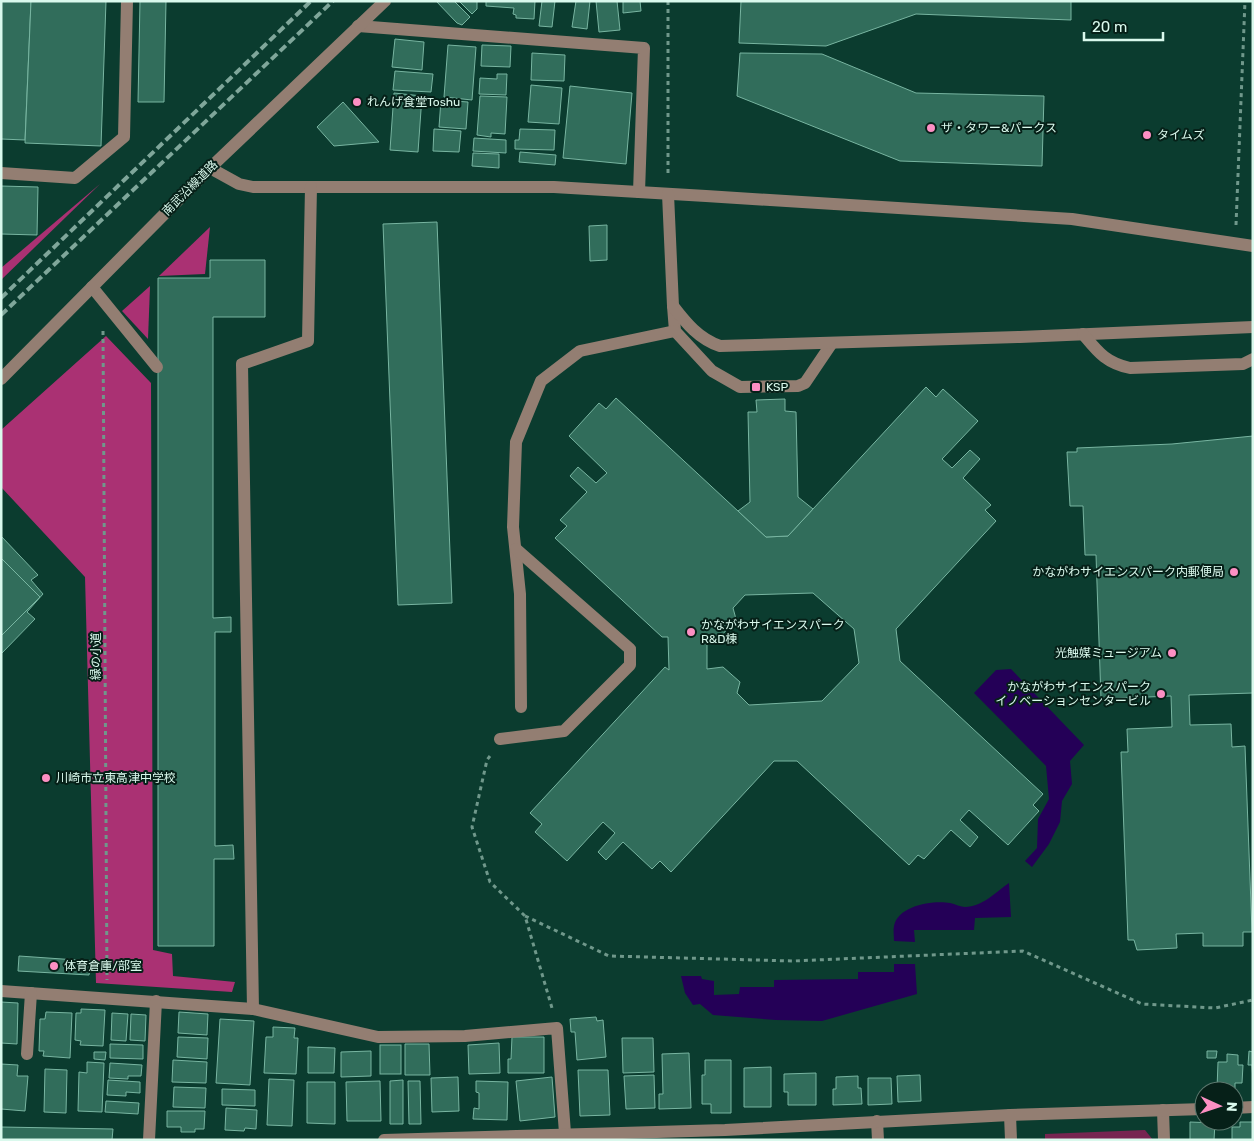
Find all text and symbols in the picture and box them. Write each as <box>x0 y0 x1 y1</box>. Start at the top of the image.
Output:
scale bar <box>1084 10 1163 42</box>
text: 20 m <box>1092 18 1127 36</box>
place label: れんげ食堂Toshu <box>367 95 460 109</box>
marker: れんげ食堂Toshu <box>351 96 363 108</box>
place label: ザ・タワー&パークス <box>941 121 1057 135</box>
marker: ザ・タワー&パークス <box>925 122 937 134</box>
place label: タイムズ <box>1157 128 1205 142</box>
marker: タイムズ <box>1141 129 1153 141</box>
street label: 南武沿線道路 <box>160 158 220 218</box>
place label: KSP <box>766 380 789 394</box>
marker: KSP <box>750 381 762 393</box>
place label: かながわサイエンスパーク内郵便局 <box>1032 565 1224 579</box>
marker: かながわサイエンスパーク内郵便局 <box>1228 566 1240 578</box>
place label: かながわサイエンスパーク R&D棟 <box>701 618 845 646</box>
marker: かながわサイエンスパーク R&D棟 <box>685 626 697 638</box>
street label: 緑の小道 <box>89 632 103 680</box>
place label: 光触媒ミュージアム <box>1055 646 1162 660</box>
marker: 光触媒ミュージアム <box>1166 647 1178 659</box>
place label: かながわサイエンスパーク イノベーションセンタービル <box>995 680 1151 708</box>
marker: かながわサイエンスパーク イノベーションセンタービル <box>1155 688 1167 700</box>
place label: 川崎市立東高津中学校 <box>56 771 176 785</box>
marker: 川崎市立東高津中学校 <box>40 772 52 784</box>
place label: 体育倉庫/部室 <box>64 959 142 973</box>
marker: 体育倉庫/部室 <box>48 960 60 972</box>
north arrow <box>1194 1081 1244 1131</box>
text: N <box>1223 1101 1240 1112</box>

